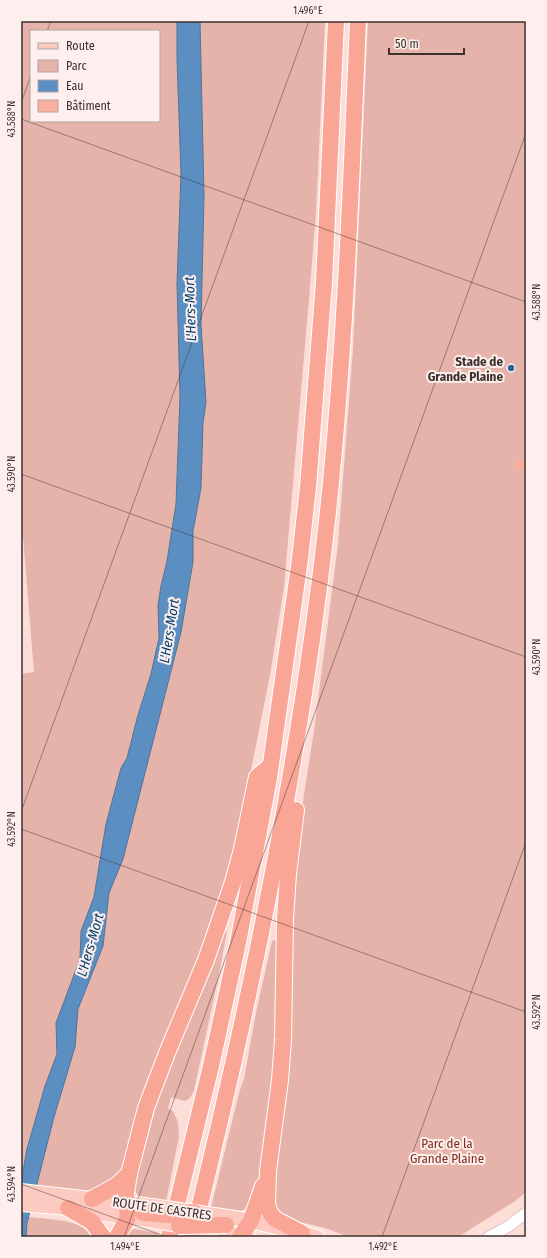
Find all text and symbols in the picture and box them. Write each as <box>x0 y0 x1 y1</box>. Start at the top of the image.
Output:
text: 1.496°E <box>293 5 323 17</box>
legend <box>30 30 160 122</box>
scale bar <box>389 30 464 56</box>
text: 50 m <box>395 37 419 51</box>
text: Route <box>66 39 95 53</box>
text: Parc <box>66 59 87 73</box>
text: Eau <box>66 79 84 93</box>
text: Bâtiment <box>66 99 111 113</box>
text: 43.588°N <box>6 101 18 137</box>
water label: L'Hers-Mort <box>181 276 200 342</box>
text: 43.588°N <box>531 284 543 320</box>
place label: Stade de Grande Plaine <box>428 354 503 384</box>
marker: Stade de Grande Plaine <box>506 363 516 373</box>
text: 43.590°N <box>6 456 18 492</box>
water label: L'Hers-Mort <box>156 597 183 664</box>
text: 43.590°N <box>531 639 543 675</box>
text: 43.592°N <box>6 811 18 847</box>
water label: L'Hers-Mort <box>73 911 108 979</box>
text: 43.592°N <box>531 994 543 1030</box>
park label: Parc de la Grande Plaine <box>410 1136 484 1166</box>
text: 43.594°N <box>6 1166 18 1202</box>
street label: ROUTE DE CASTRES <box>111 1194 212 1223</box>
text: 1.494°E <box>110 1241 140 1253</box>
text: 1.492°E <box>369 1241 398 1253</box>

